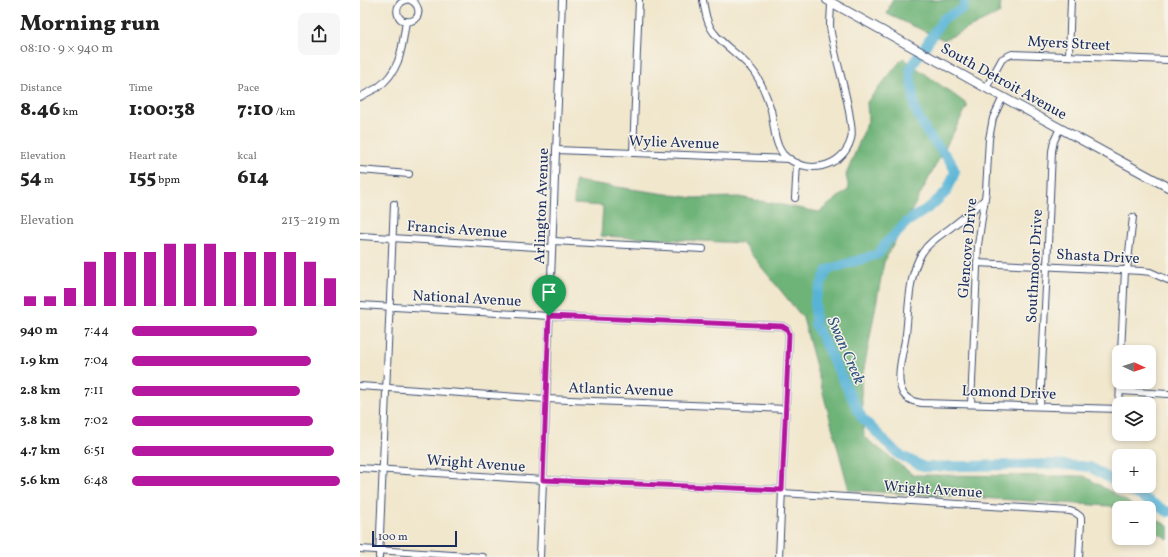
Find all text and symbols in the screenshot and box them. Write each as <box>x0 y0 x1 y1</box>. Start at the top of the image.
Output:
text: Morning run <box>20 9 160 40</box>
button: share <box>298 13 340 55</box>
street label: Myers Street <box>1027 32 1111 57</box>
street label: South Detroit Avenue <box>936 39 1070 126</box>
text: 08:10 · 9 × 940 m <box>20 40 113 58</box>
text: Distance <box>20 81 62 96</box>
text: Time <box>129 81 153 96</box>
text: Pace <box>237 81 259 96</box>
text: 8.46 <box>20 96 60 124</box>
text: 1:00:38 <box>129 96 195 124</box>
text: 7:10 <box>237 96 274 124</box>
text: km <box>60 105 78 120</box>
text: /km <box>274 105 295 120</box>
street label: Wylie Avenue <box>628 131 720 156</box>
street label: Arlington Avenue <box>530 147 555 265</box>
text: Elevation <box>20 149 66 164</box>
text: Heart rate <box>129 149 177 164</box>
text: kcal <box>237 149 257 164</box>
text: 54 <box>20 164 42 192</box>
text: 155 <box>129 164 156 192</box>
text: 614 <box>237 164 269 192</box>
text: m <box>42 173 54 188</box>
text: bpm <box>156 173 180 188</box>
street label: Glencove Drive <box>954 197 983 299</box>
street label: Southmoor Drive <box>1022 209 1049 324</box>
text: Elevation <box>20 212 74 230</box>
text: 213–219 m <box>281 212 340 230</box>
street label: Francis Avenue <box>406 217 508 244</box>
street label: Shasta Drive <box>1056 245 1140 270</box>
pin <box>532 275 566 316</box>
icon: arrive <box>538 281 560 303</box>
street label: National Avenue <box>412 286 522 313</box>
water label: Swan Creek <box>821 314 870 389</box>
text: 940 m <box>20 322 58 340</box>
text: 7:44 <box>84 322 109 340</box>
north arrow <box>1112 345 1156 389</box>
map controls <box>1112 345 1156 545</box>
text: 1.9 km <box>20 352 59 370</box>
text: 7:04 <box>84 352 109 370</box>
street label: Atlantic Avenue <box>568 378 674 403</box>
street label: Lomond Drive <box>961 381 1057 406</box>
text: 2.8 km <box>20 382 61 400</box>
text: 7:11 <box>84 382 103 400</box>
button: layers <box>1112 397 1156 441</box>
text: 3.8 km <box>20 412 60 430</box>
text: 7:02 <box>84 412 108 430</box>
text: 4.7 km <box>20 442 60 460</box>
text: 6:51 <box>84 442 105 460</box>
button: + <box>1112 449 1156 493</box>
street label: Wright Avenue <box>426 451 526 478</box>
text: 5.6 km <box>20 472 60 490</box>
text: 6:48 <box>84 472 108 490</box>
street label: Wright Avenue <box>883 477 983 504</box>
button: − <box>1112 501 1156 545</box>
scale bar <box>372 529 457 548</box>
text: 100 m <box>378 530 408 545</box>

